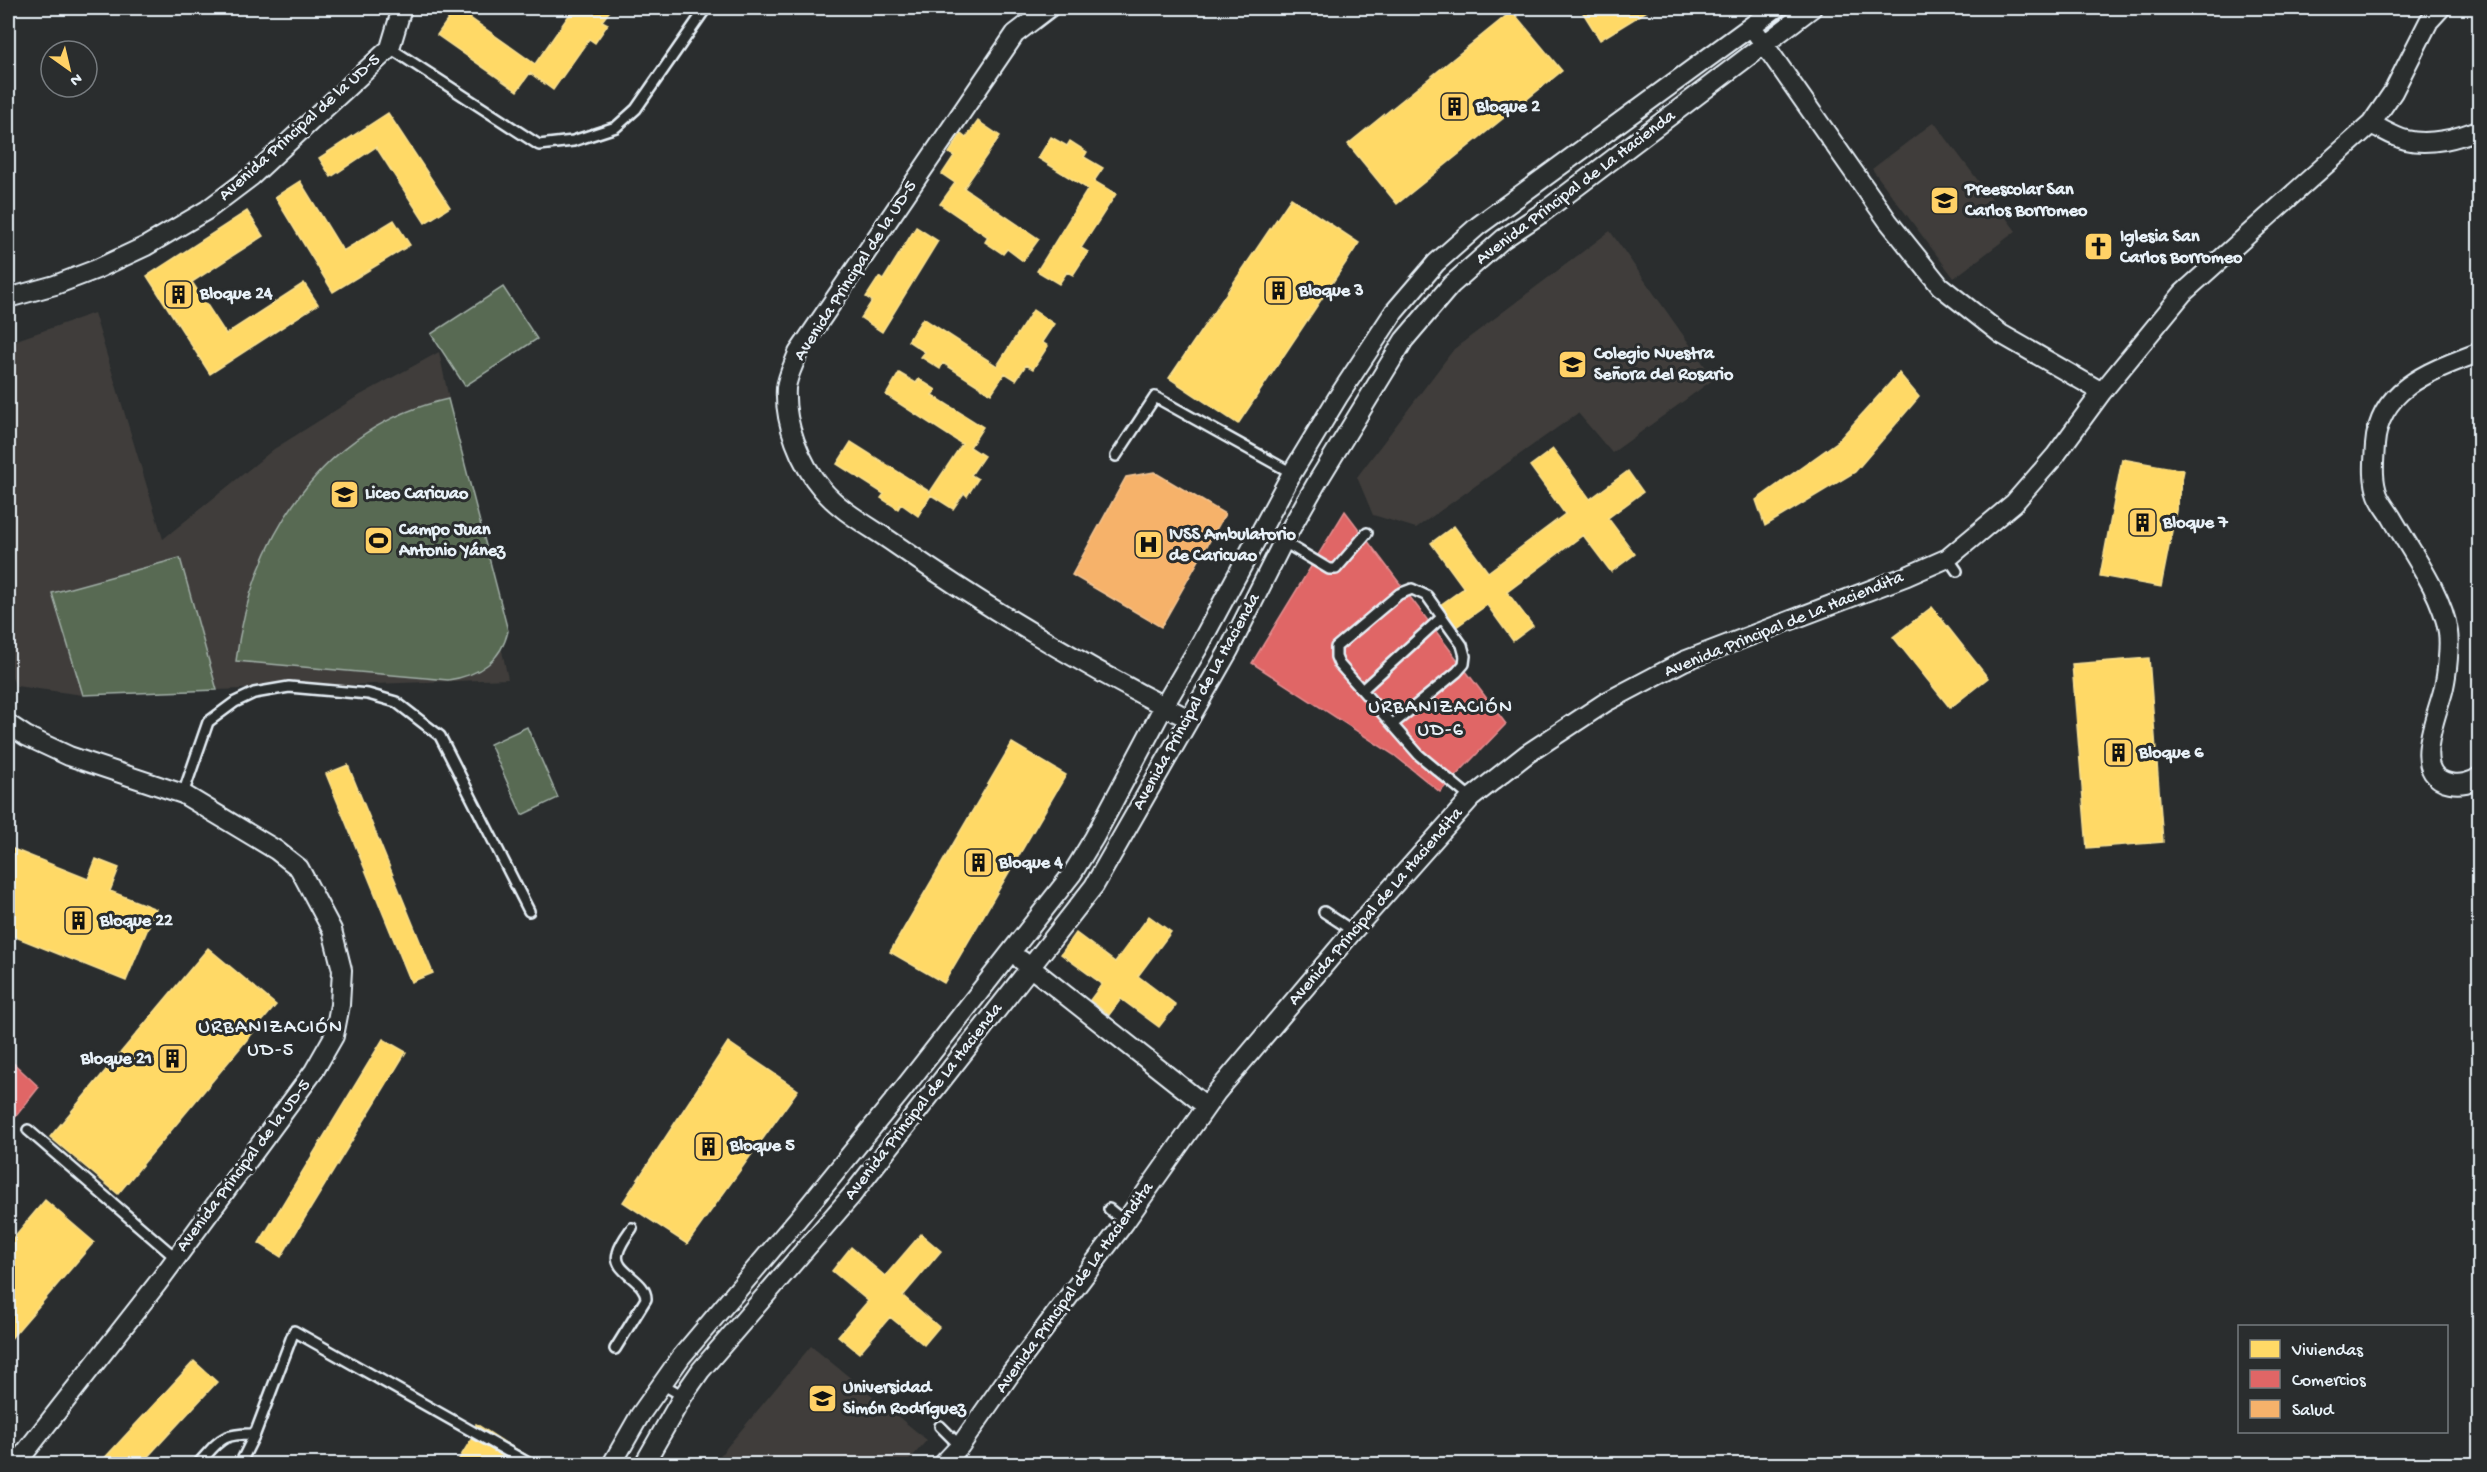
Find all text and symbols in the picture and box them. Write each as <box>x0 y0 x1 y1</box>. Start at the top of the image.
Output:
north arrow <box>39 39 99 99</box>
street label: Avenida Principal de la UD-5 <box>215 50 385 206</box>
text: N <box>65 68 85 90</box>
building icon: Bloque 2 <box>1439 91 1471 123</box>
place label: Bloque 2 <box>1475 97 1540 118</box>
street label: Avenida Principal de La Hacienda <box>1472 105 1681 270</box>
street label: Avenida Principal de la UD-5 <box>790 177 922 365</box>
place label: Preescolar San Carlos Borromeo <box>1964 180 2088 222</box>
school or university icon: Preescolar San Carlos Borromeo <box>1928 184 1960 216</box>
place label: Iglesia San Carlos Borromeo <box>2119 227 2243 269</box>
church icon: Iglesia San Carlos Borromeo <box>2083 231 2115 263</box>
building icon: Bloque 3 <box>1262 275 1294 307</box>
building icon: Bloque 24 <box>163 278 195 310</box>
place label: Bloque 3 <box>1298 281 1364 302</box>
place label: Bloque 24 <box>199 284 273 305</box>
place label: Colegio Nuestra Señora del Rosario <box>1593 344 1734 386</box>
school or university icon: Colegio Nuestra Señora del Rosario <box>1557 348 1589 380</box>
school or university icon: Liceo Caricuao <box>328 478 360 510</box>
place label: Liceo Caricuao <box>365 484 469 505</box>
building icon: Bloque 7 <box>2126 507 2158 539</box>
place label: Bloque 7 <box>2162 513 2229 534</box>
place label: Campo Juan Antonio Yánez <box>398 520 506 562</box>
sports icon: Campo Juan Antonio Yánez <box>362 524 394 556</box>
place label: IVSS Ambulatorio de Caricuao <box>1169 525 1297 567</box>
hospital icon: IVSS Ambulatorio de Caricuao <box>1132 529 1164 561</box>
street label: Avenida Principal de La Haciendita <box>1661 567 1907 683</box>
street label: Avenida Principal de La Hacienda <box>1129 589 1266 814</box>
district label: URBANIZACIÓN UD-6 <box>1368 697 1514 743</box>
building icon: Bloque 6 <box>2102 737 2134 769</box>
place label: Bloque 6 <box>2138 743 2204 764</box>
street label: Avenida Principal de La Haciendita <box>1284 803 1469 1010</box>
building icon: Bloque 4 <box>962 847 994 879</box>
place label: Bloque 4 <box>998 853 1063 874</box>
building icon: Bloque 22 <box>63 905 95 937</box>
place label: Bloque 22 <box>99 911 173 932</box>
street label: Avenida Principal de La Hacienda <box>840 998 1008 1205</box>
district label: URBANIZACIÓN UD-5 <box>198 1017 344 1063</box>
building icon: Bloque 21 <box>157 1043 189 1075</box>
place label: Bloque 21 <box>80 1049 152 1070</box>
street label: Avenida Principal de la UD-5 <box>172 1076 316 1256</box>
building icon: Bloque 5 <box>693 1130 725 1162</box>
place label: Bloque 5 <box>729 1136 795 1157</box>
street label: Avenida Principal de La Haciendita <box>991 1178 1159 1398</box>
legend <box>2238 1325 2448 1433</box>
text: Viviendas <box>2291 1341 2364 1362</box>
text: Comercios <box>2292 1371 2367 1392</box>
place label: Universidad Simón Rodríguez <box>843 1378 967 1420</box>
school or university icon: Universidad Simón Rodríguez <box>806 1382 838 1414</box>
text: Salud <box>2292 1401 2335 1422</box>

